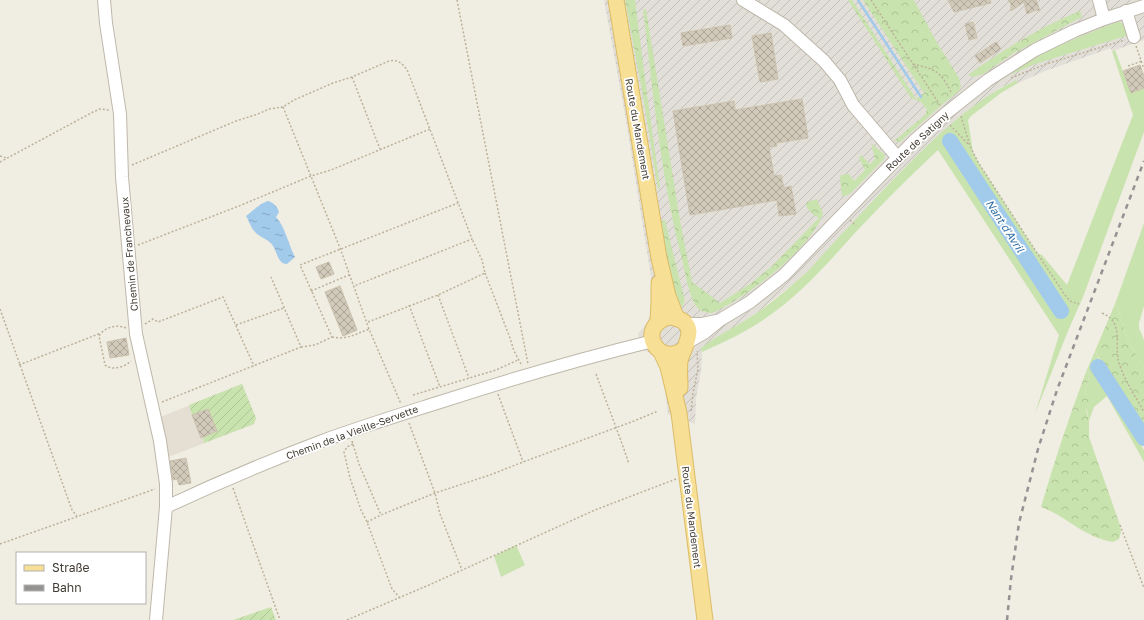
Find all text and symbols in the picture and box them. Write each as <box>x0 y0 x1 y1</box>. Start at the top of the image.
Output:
street label: Route du Mandement <box>623 77 653 181</box>
street label: Route de Satigny <box>883 108 951 173</box>
street label: Chemin de Franchevaux <box>118 196 140 312</box>
water label: Nant d'Avril <box>984 197 1028 255</box>
street label: Chemin de la Vieille-Servette <box>284 402 420 462</box>
street label: Route du Mandement <box>680 465 704 569</box>
legend <box>16 552 146 604</box>
text: Straße <box>52 560 90 575</box>
text: Bahn <box>52 580 82 595</box>

